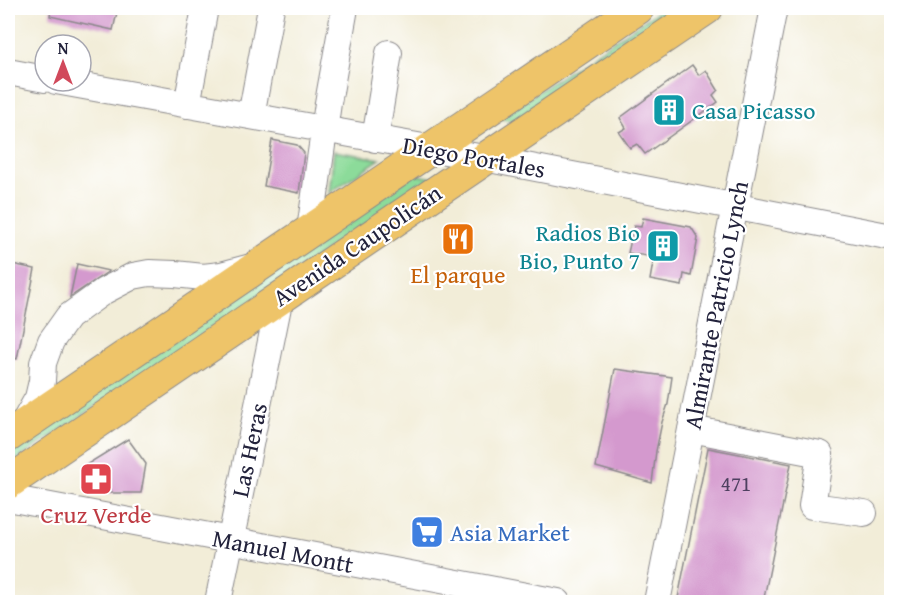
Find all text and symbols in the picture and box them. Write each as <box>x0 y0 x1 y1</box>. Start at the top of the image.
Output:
north arrow <box>33 33 93 93</box>
text: N <box>58 36 69 60</box>
building icon: Casa Picasso <box>651 92 687 128</box>
place label: Casa Picasso <box>692 93 815 128</box>
street label: Diego Portales <box>400 127 548 187</box>
street label: Avenida Caupolicán <box>265 175 449 315</box>
street label: Almirante Patricio Lynch <box>675 177 757 432</box>
place label: Radios Bio Bio, Punto 7 <box>519 215 640 278</box>
restaurant icon: El parque <box>440 221 476 257</box>
building icon: Radios Bio Bio, Punto 7 <box>645 228 681 264</box>
place label: El parque <box>411 257 505 292</box>
street label: Las Heras <box>222 400 276 500</box>
pharmacy icon: Cruz Verde <box>78 461 114 497</box>
house number: 471 <box>721 468 751 499</box>
place label: Cruz Verde <box>41 497 152 532</box>
supermarket icon: Asia Market <box>409 514 445 550</box>
place label: Asia Market <box>450 515 570 550</box>
street label: Manuel Montt <box>209 520 357 582</box>

